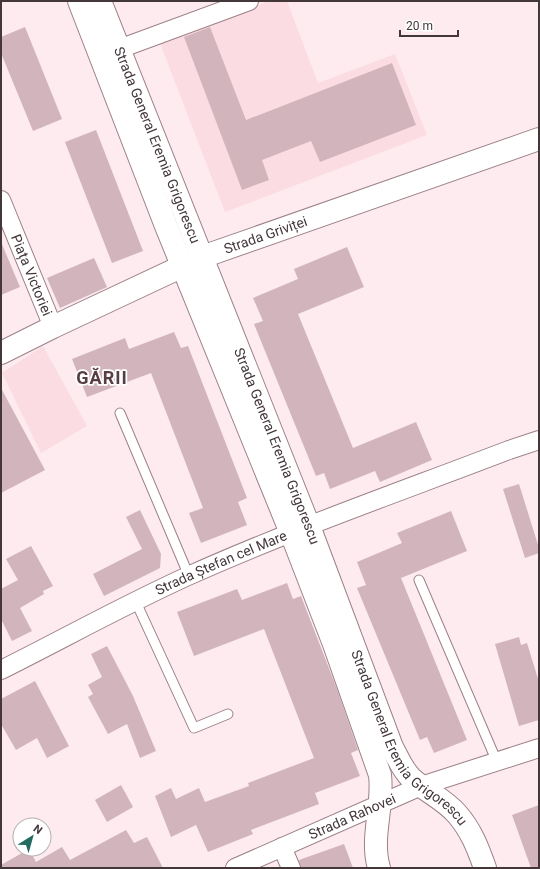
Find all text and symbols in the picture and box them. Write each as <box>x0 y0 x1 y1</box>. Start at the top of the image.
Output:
scale bar <box>400 12 458 38</box>
text: 20 m <box>406 19 433 33</box>
street label: Strada General Eremia Grigorescu <box>111 45 204 245</box>
street label: Strada Griviței <box>222 213 309 257</box>
street label: Piața Victoriei <box>8 232 56 318</box>
street label: Strada General Eremia Grigorescu <box>231 346 323 546</box>
district label: GĂRII <box>76 367 128 388</box>
street label: Strada Ștefan cel Mare <box>153 527 289 598</box>
street label: Strada General Eremia Grigorescu <box>348 648 471 828</box>
street label: Strada Rahovei <box>306 790 398 843</box>
north arrow <box>12 817 52 857</box>
text: N <box>31 822 45 837</box>

